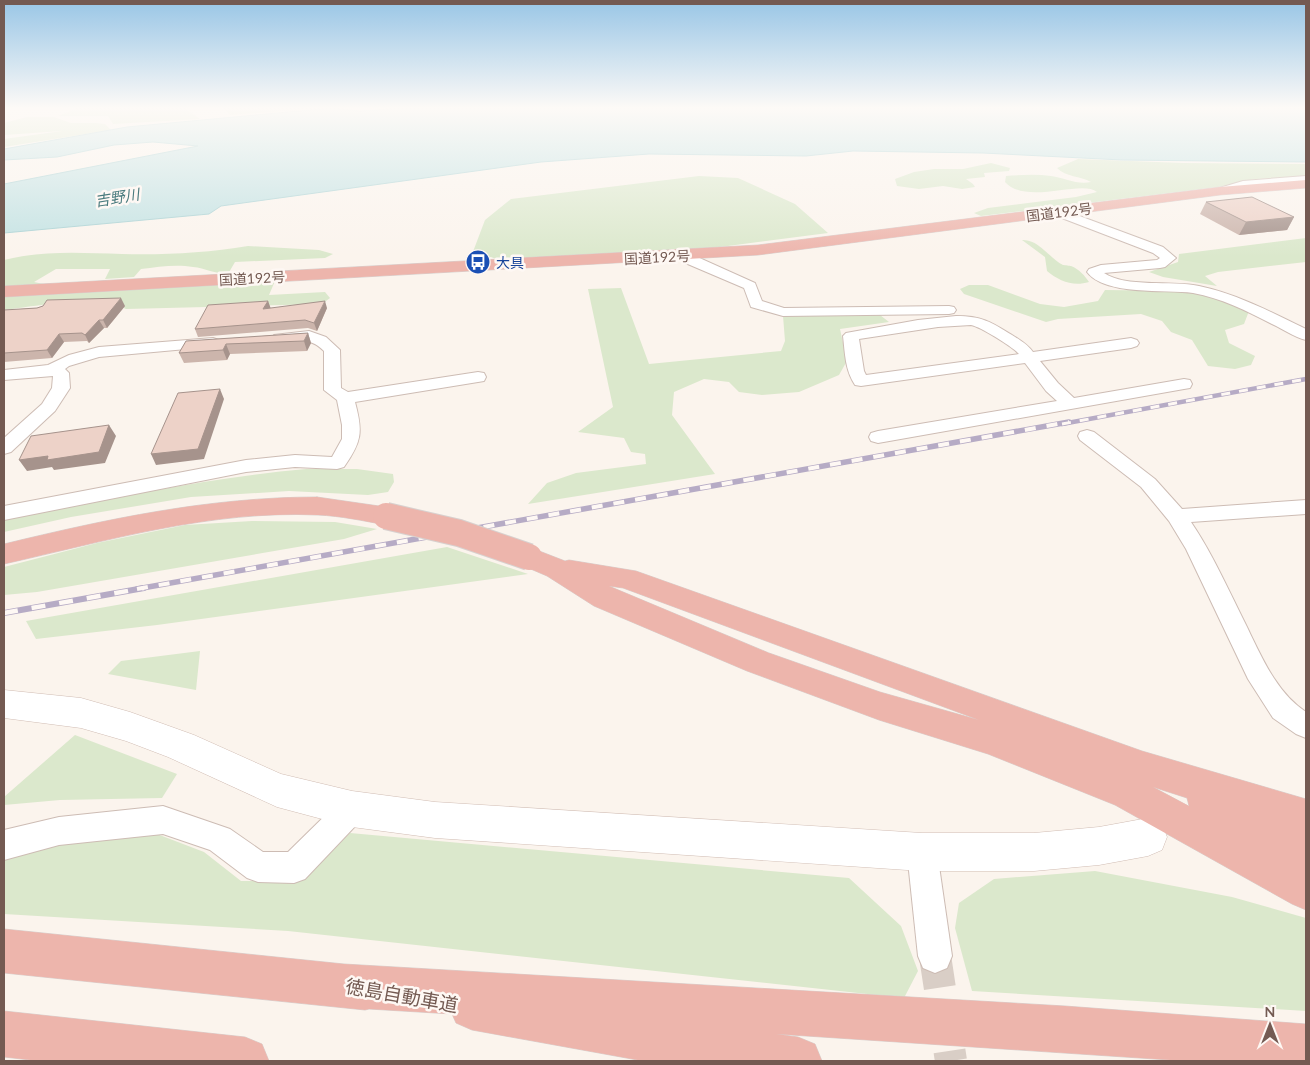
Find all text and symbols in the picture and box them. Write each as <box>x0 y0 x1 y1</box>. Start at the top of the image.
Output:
water label: 吉野川 <box>93 184 143 209</box>
street label: 国道192号 <box>1025 200 1093 224</box>
street label: 国道192号 <box>623 247 691 267</box>
bus stop icon: 大具 <box>465 249 491 275</box>
place label: 大具 <box>496 254 524 271</box>
street label: 国道192号 <box>218 268 286 288</box>
street label: 徳島自動車道 <box>344 974 460 1016</box>
north arrow <box>1245 1000 1295 1050</box>
text: N <box>1265 1003 1275 1020</box>

